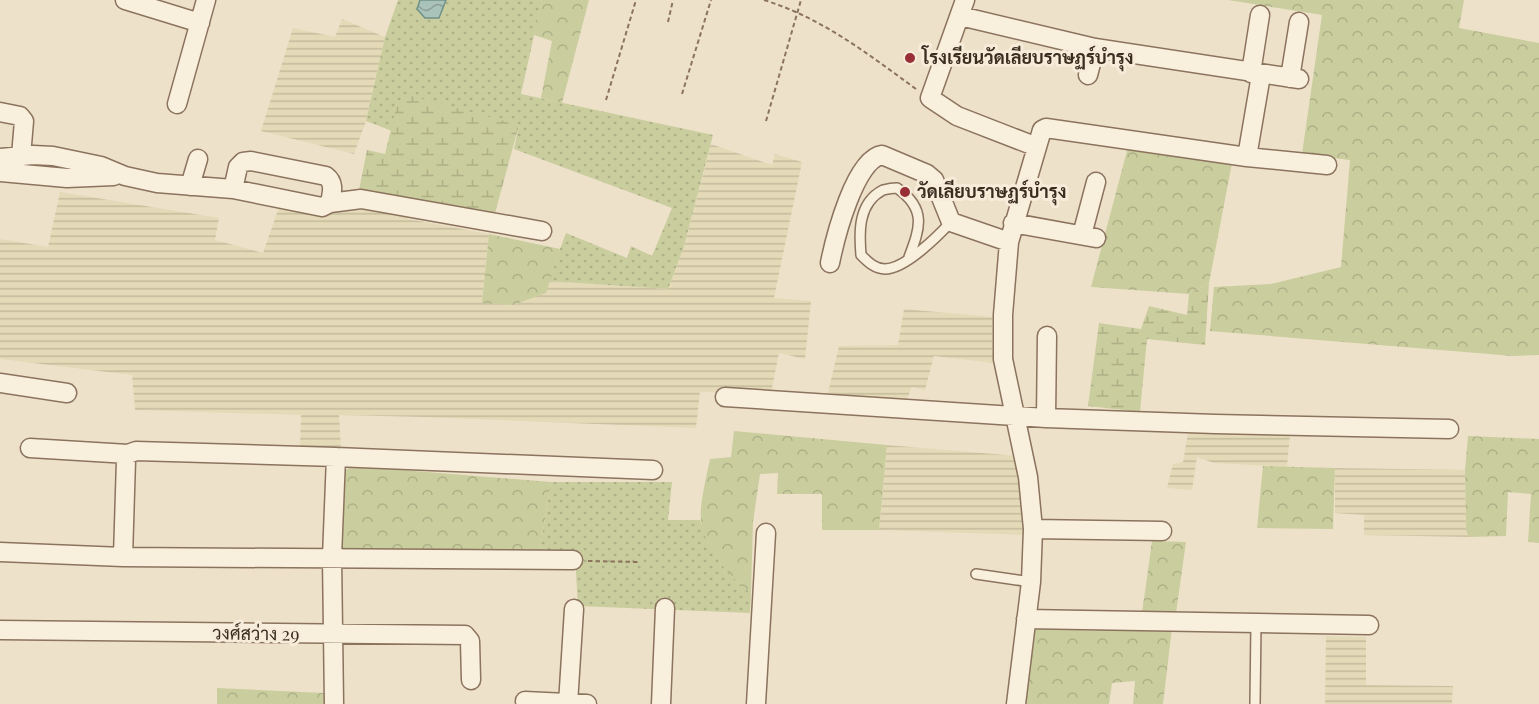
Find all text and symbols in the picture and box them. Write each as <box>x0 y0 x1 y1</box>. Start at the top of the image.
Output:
place label: โรงเรียนวัดเลียบราษฏร์บำรุง <box>921 45 1134 72</box>
marker: โรงเรียนวัดเลียบราษฏร์บำรุง <box>903 51 917 65</box>
place label: วัดเลียบราษฏร์บำรุง <box>917 179 1066 206</box>
marker: วัดเลียบราษฏร์บำรุง <box>898 185 912 199</box>
street label: วงศ์สว่าง 29 <box>212 620 300 646</box>

